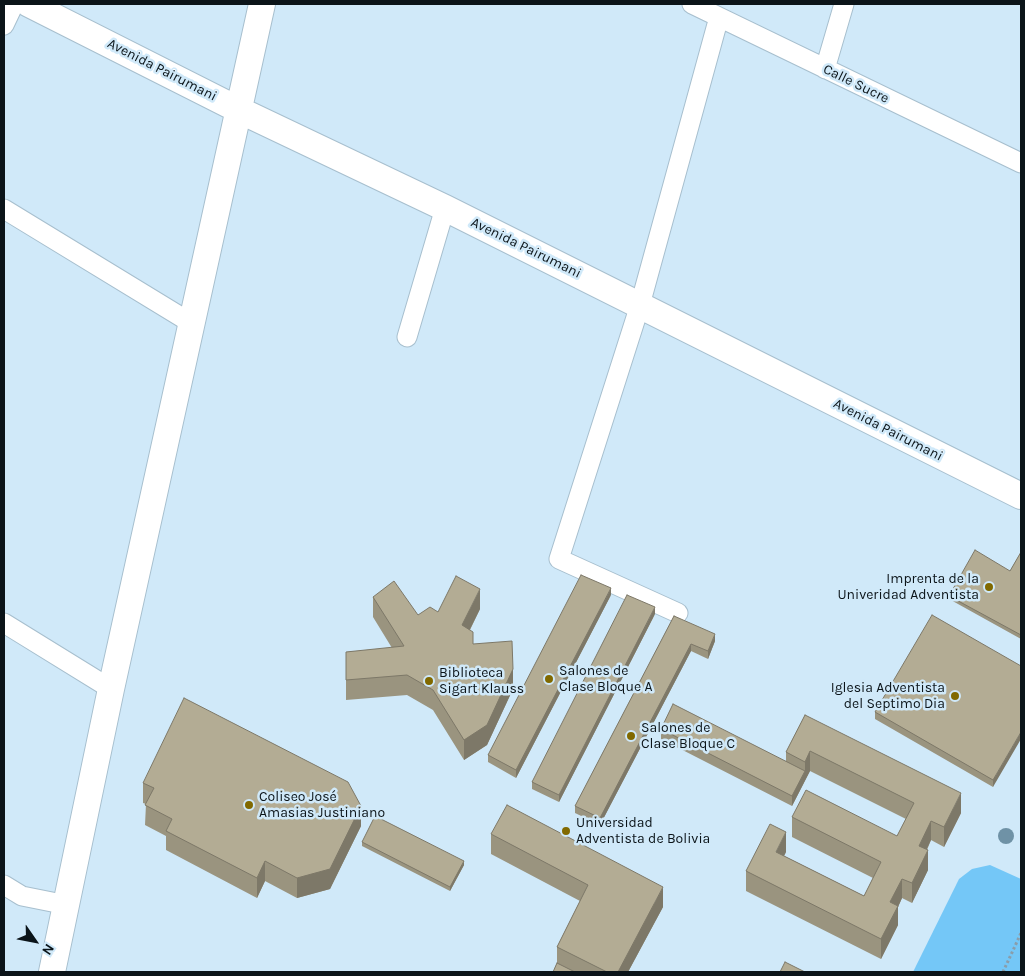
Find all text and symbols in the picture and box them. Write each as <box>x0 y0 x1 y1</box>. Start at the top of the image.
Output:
street label: Avenida Pairumani <box>105 35 219 105</box>
street label: Calle Sucre <box>820 61 892 107</box>
street label: Avenida Pairumani <box>468 214 584 282</box>
street label: Avenida Pairumani <box>831 395 945 465</box>
place label: Imprenta de la Univeridad Adventista <box>837 571 979 604</box>
marker: Imprenta de la Univeridad Adventista <box>983 581 995 593</box>
place label: Salones de Clase Bloque A <box>559 663 653 696</box>
place label: Biblioteca Sigart Klauss <box>439 665 524 698</box>
marker: Salones de Clase Bloque A <box>543 673 555 685</box>
marker: Biblioteca Sigart Klauss <box>423 675 435 687</box>
place label: Iglesia Adventista del Septimo Dia <box>831 680 945 712</box>
marker: Iglesia Adventista del Septimo Dia <box>949 690 961 702</box>
place label: Salones de Clase Bloque C <box>641 720 735 752</box>
marker: Salones de Clase Bloque C <box>625 730 637 742</box>
place label: Coliseo José Amasias Justiniano <box>259 789 385 822</box>
marker: Coliseo José Amasias Justiniano <box>243 799 255 811</box>
place label: Universidad Adventista de Bolivia <box>576 815 710 848</box>
marker: Universidad Adventista de Bolivia <box>560 825 572 837</box>
north arrow <box>10 916 60 966</box>
text: N <box>38 941 58 958</box>

